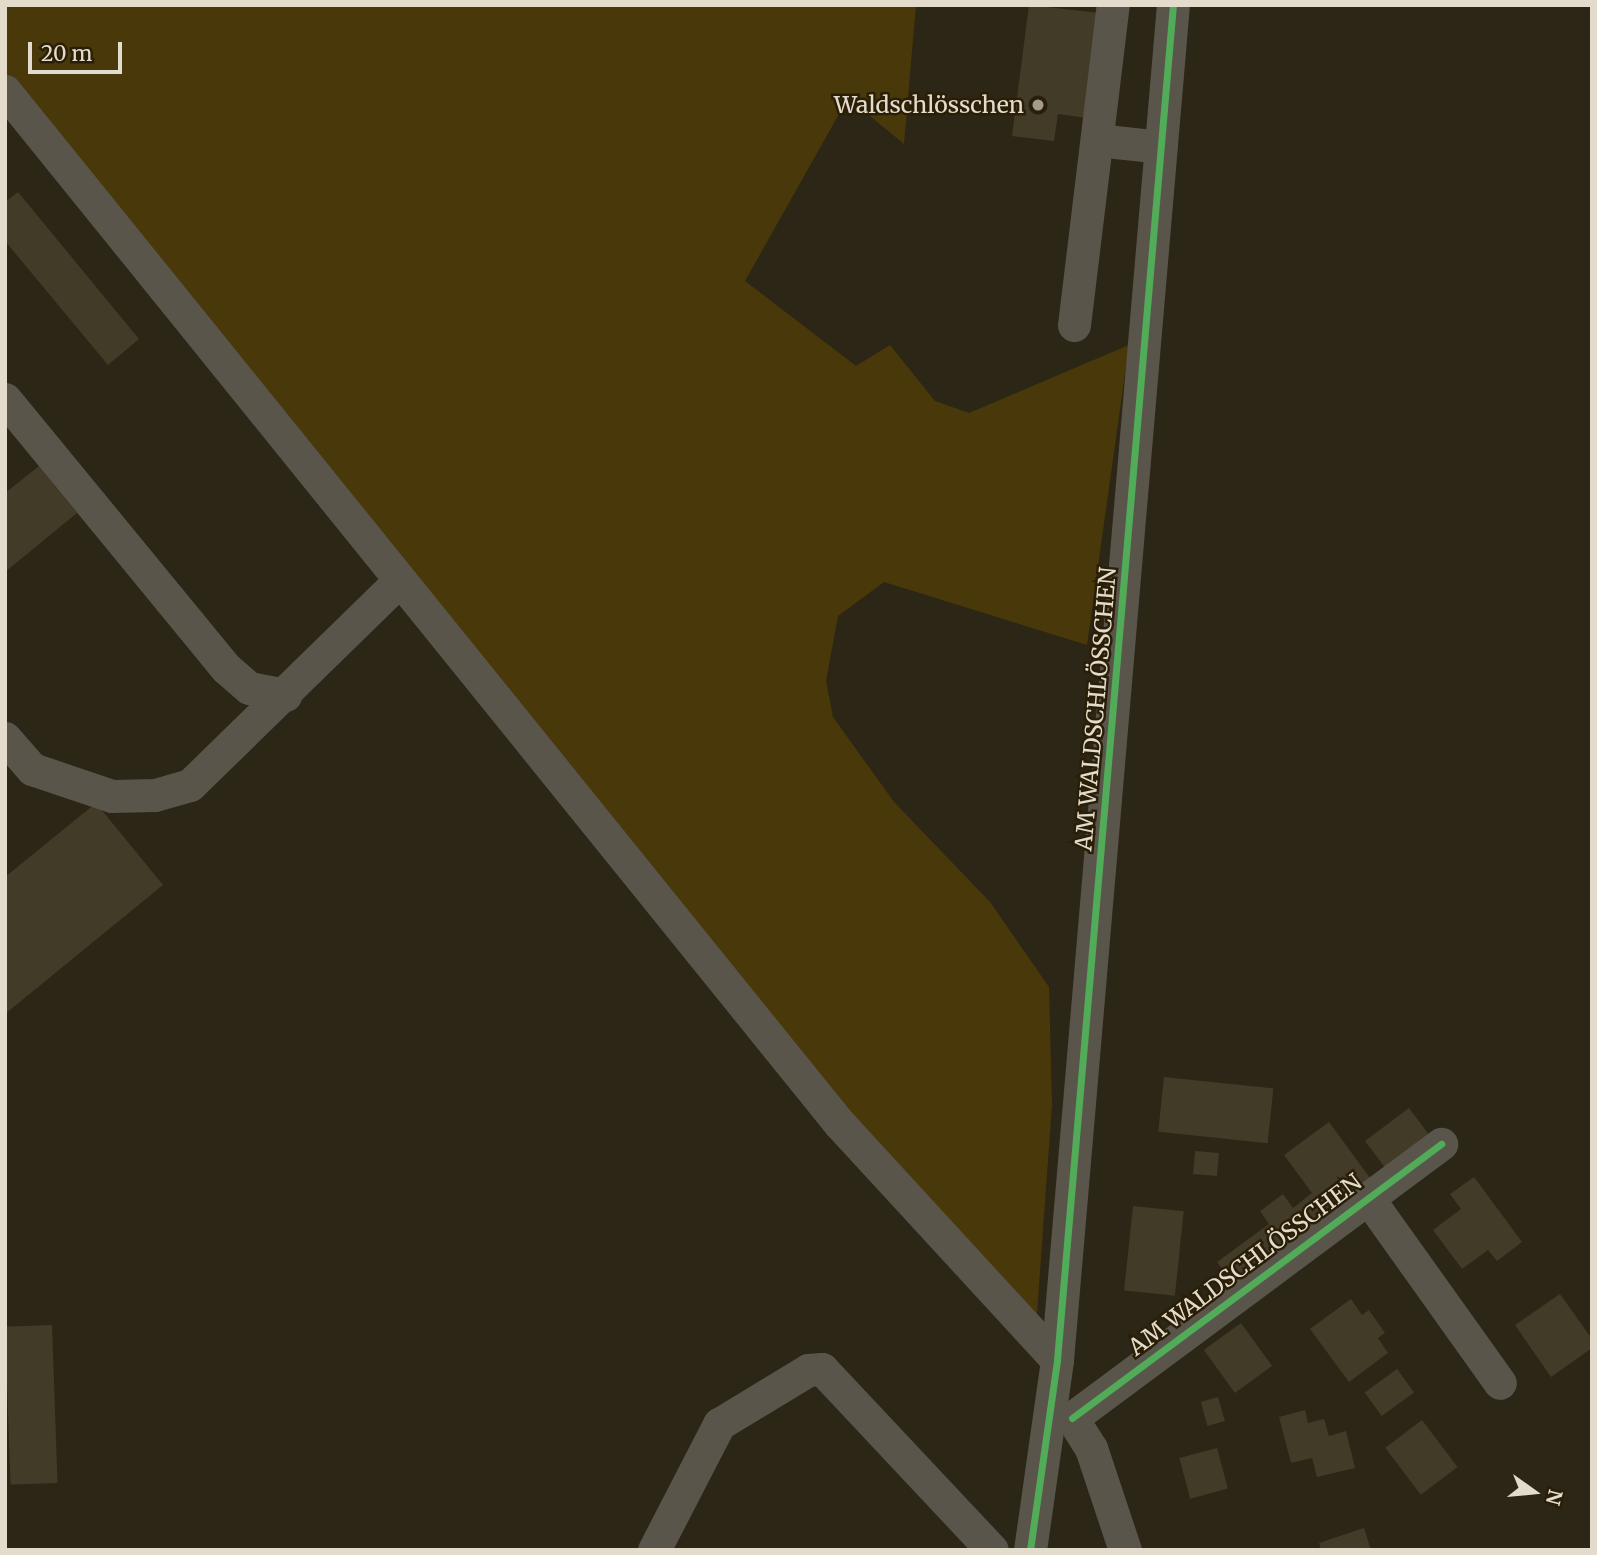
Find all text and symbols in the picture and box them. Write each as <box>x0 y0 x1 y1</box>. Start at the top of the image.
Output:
scale bar <box>32 28 126 72</box>
text: 20 m <box>41 40 92 67</box>
place label: Waldschlösschen <box>834 91 1024 119</box>
marker: Waldschlösschen <box>1030 97 1046 113</box>
street label: AM WALDSCHLÖSSCHEN <box>1070 566 1122 852</box>
street label: AM WALDSCHLÖSSCHEN <box>1123 1168 1367 1362</box>
north arrow <box>1499 1457 1569 1527</box>
text: N <box>1541 1487 1568 1508</box>

